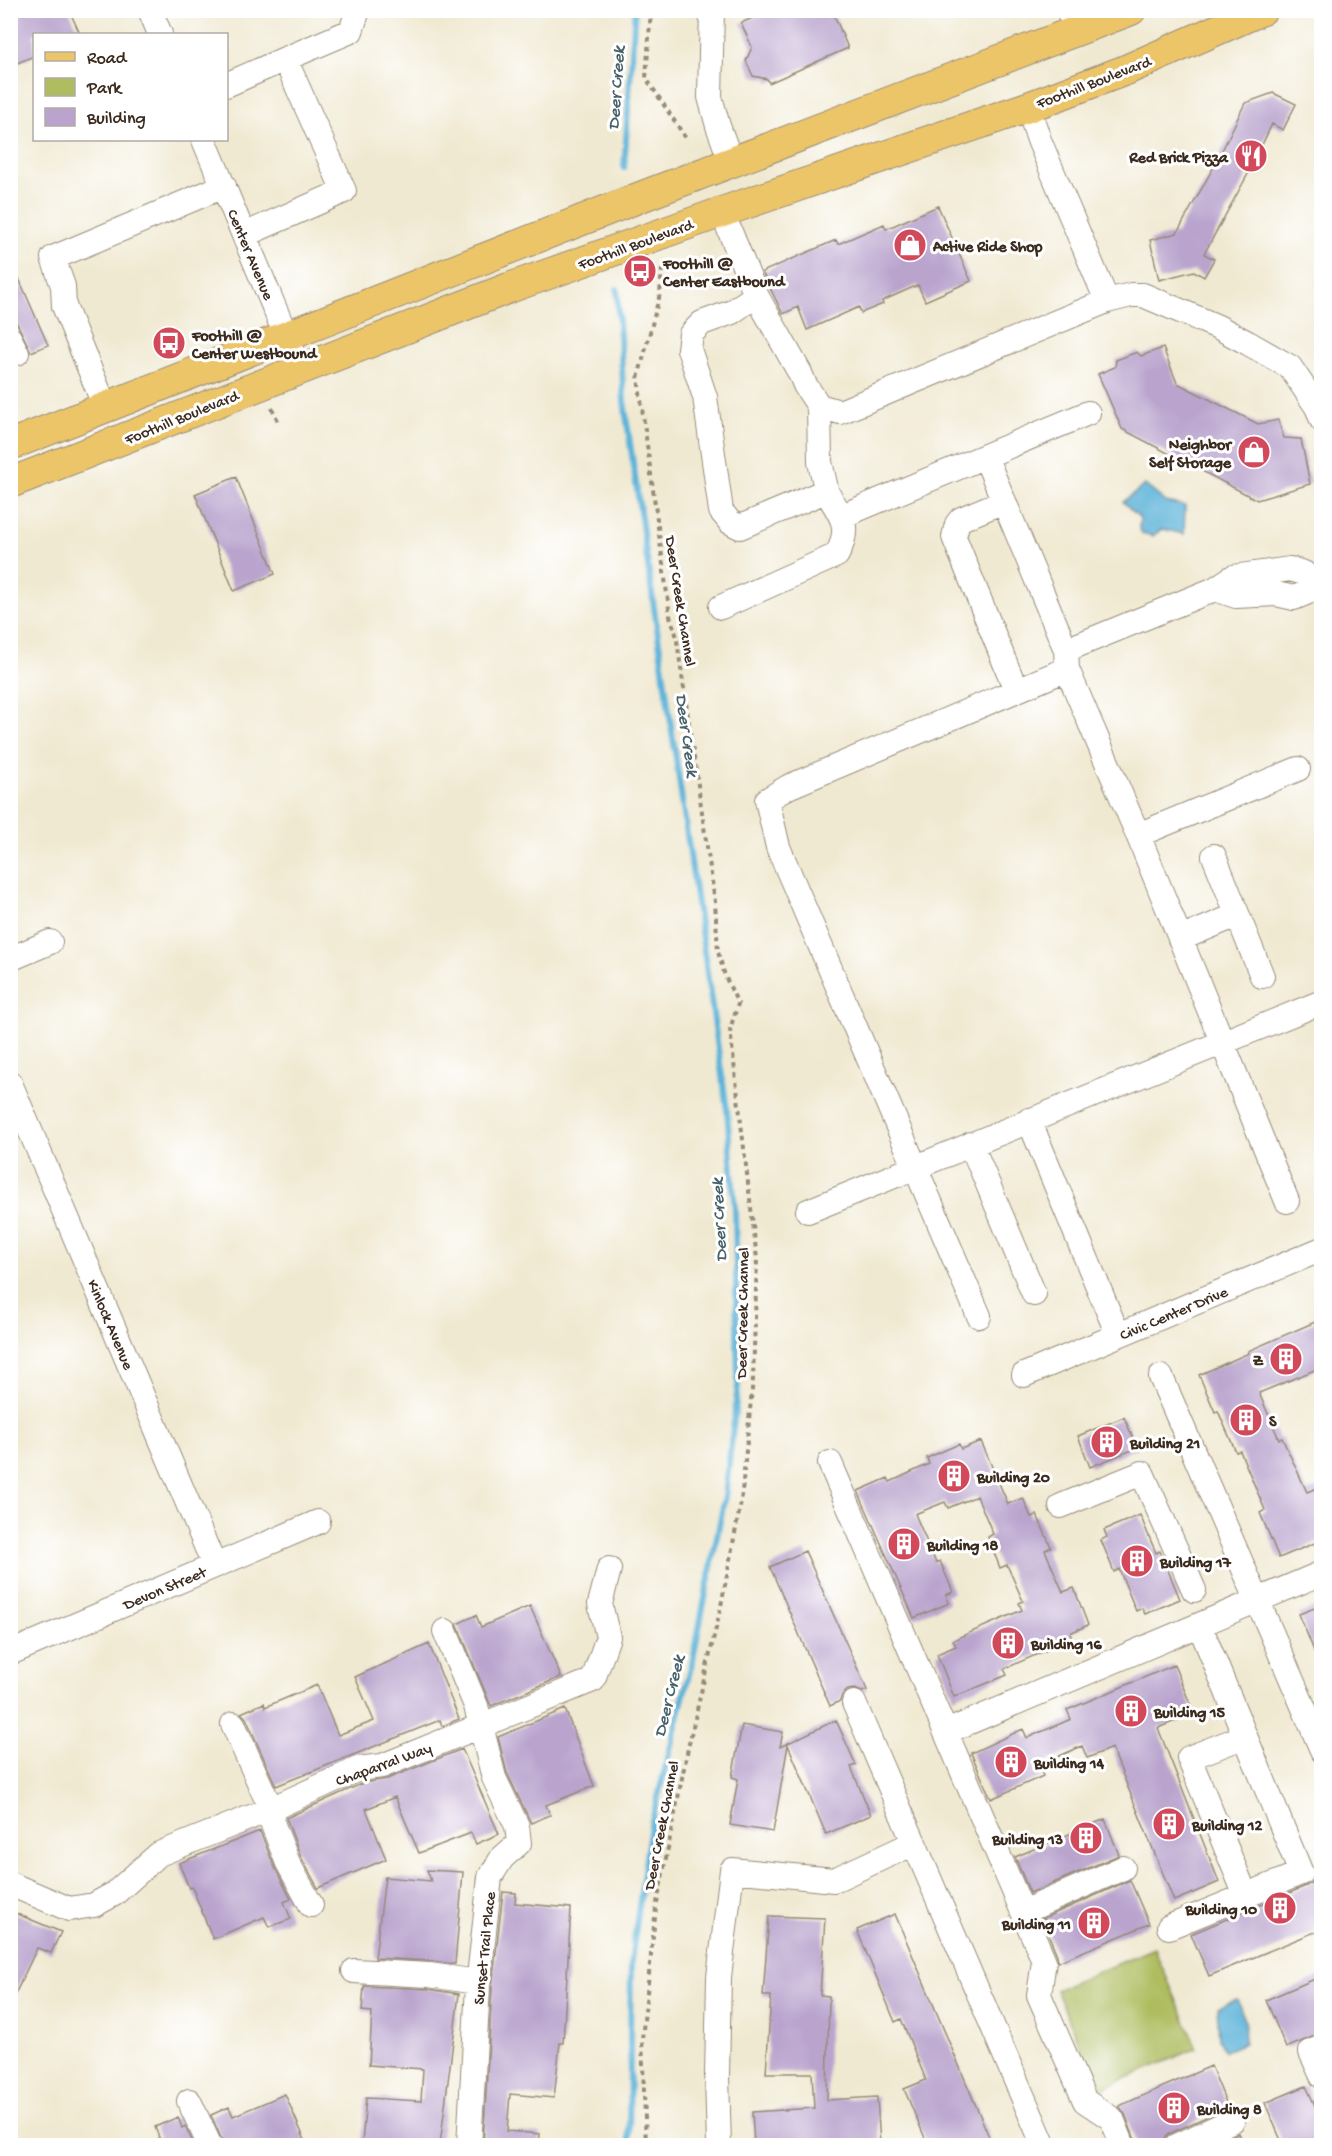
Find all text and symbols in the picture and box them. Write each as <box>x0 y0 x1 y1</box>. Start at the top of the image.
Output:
legend <box>33 33 228 141</box>
water label: Deer Creek <box>604 44 631 131</box>
text: Road <box>87 49 128 70</box>
street label: Foothill Boulevard <box>1033 53 1156 115</box>
text: Park <box>86 79 123 100</box>
text: Building <box>86 109 146 130</box>
restaurant icon: Red Brick Pizza <box>1233 138 1269 174</box>
place label: Red Brick Pizza <box>1128 150 1229 169</box>
street label: Center Avenue <box>221 207 277 304</box>
street label: Foothill Boulevard <box>575 216 698 276</box>
shop icon: Active Ride Shop <box>892 227 928 263</box>
place label: Active Ride Shop <box>932 239 1043 258</box>
bus stop icon: Foothill @ Center Eastbound <box>622 253 658 289</box>
place label: Foothill @ Center Eastbound <box>662 256 786 293</box>
bus stop icon: Foothill @ Center Westbound <box>151 325 187 361</box>
place label: Foothill @ Center Westbound <box>191 328 318 365</box>
street label: Foothill Boulevard <box>122 387 243 451</box>
shop icon: Neighbor Self Storage <box>1236 434 1272 470</box>
place label: Neighbor Self Storage <box>1149 437 1233 474</box>
street label: Deer Creek Channel <box>659 534 698 668</box>
water label: Deer Creek <box>669 692 702 780</box>
water label: Deer Creek <box>708 1176 733 1262</box>
street label: Deer Creek Channel <box>734 1247 755 1380</box>
street label: Kinlock Avenue <box>81 1277 137 1374</box>
street label: Civic Center Drive <box>1117 1284 1232 1347</box>
building icon: Z <box>1268 1341 1304 1377</box>
place label: Z <box>1253 1353 1264 1372</box>
building icon: S <box>1228 1402 1264 1438</box>
place label: S <box>1269 1414 1277 1433</box>
building icon: Building 21 <box>1089 1424 1125 1460</box>
place label: Building 21 <box>1129 1436 1200 1455</box>
building icon: Building 20 <box>936 1458 972 1494</box>
place label: Building 20 <box>976 1470 1050 1489</box>
building icon: Building 18 <box>886 1526 922 1562</box>
place label: Building 18 <box>926 1538 998 1557</box>
building icon: Building 17 <box>1119 1543 1155 1579</box>
place label: Building 17 <box>1159 1555 1231 1574</box>
street label: Devon Street <box>120 1564 211 1617</box>
building icon: Building 16 <box>990 1625 1026 1661</box>
place label: Building 16 <box>1030 1637 1102 1656</box>
water label: Deer Creek <box>650 1652 691 1740</box>
building icon: Building 15 <box>1113 1693 1149 1729</box>
place label: Building 15 <box>1153 1705 1225 1724</box>
street label: Chaparral Way <box>334 1740 435 1792</box>
building icon: Building 14 <box>993 1744 1029 1780</box>
place label: Building 14 <box>1033 1756 1104 1775</box>
street label: Deer Creek Channel <box>641 1759 685 1893</box>
building icon: Building 12 <box>1151 1806 1187 1842</box>
place label: Building 12 <box>1191 1818 1262 1837</box>
building icon: Building 13 <box>1068 1820 1104 1856</box>
place label: Building 13 <box>991 1832 1063 1851</box>
street label: Sunset Trail Place <box>471 1890 502 2006</box>
building icon: Building 10 <box>1262 1890 1298 1926</box>
place label: Building 10 <box>1184 1902 1257 1921</box>
building icon: Building 11 <box>1076 1905 1112 1941</box>
place label: Building 11 <box>1001 1917 1071 1936</box>
building icon: Building 8 <box>1156 2090 1192 2126</box>
place label: Building 8 <box>1196 2102 1262 2121</box>

